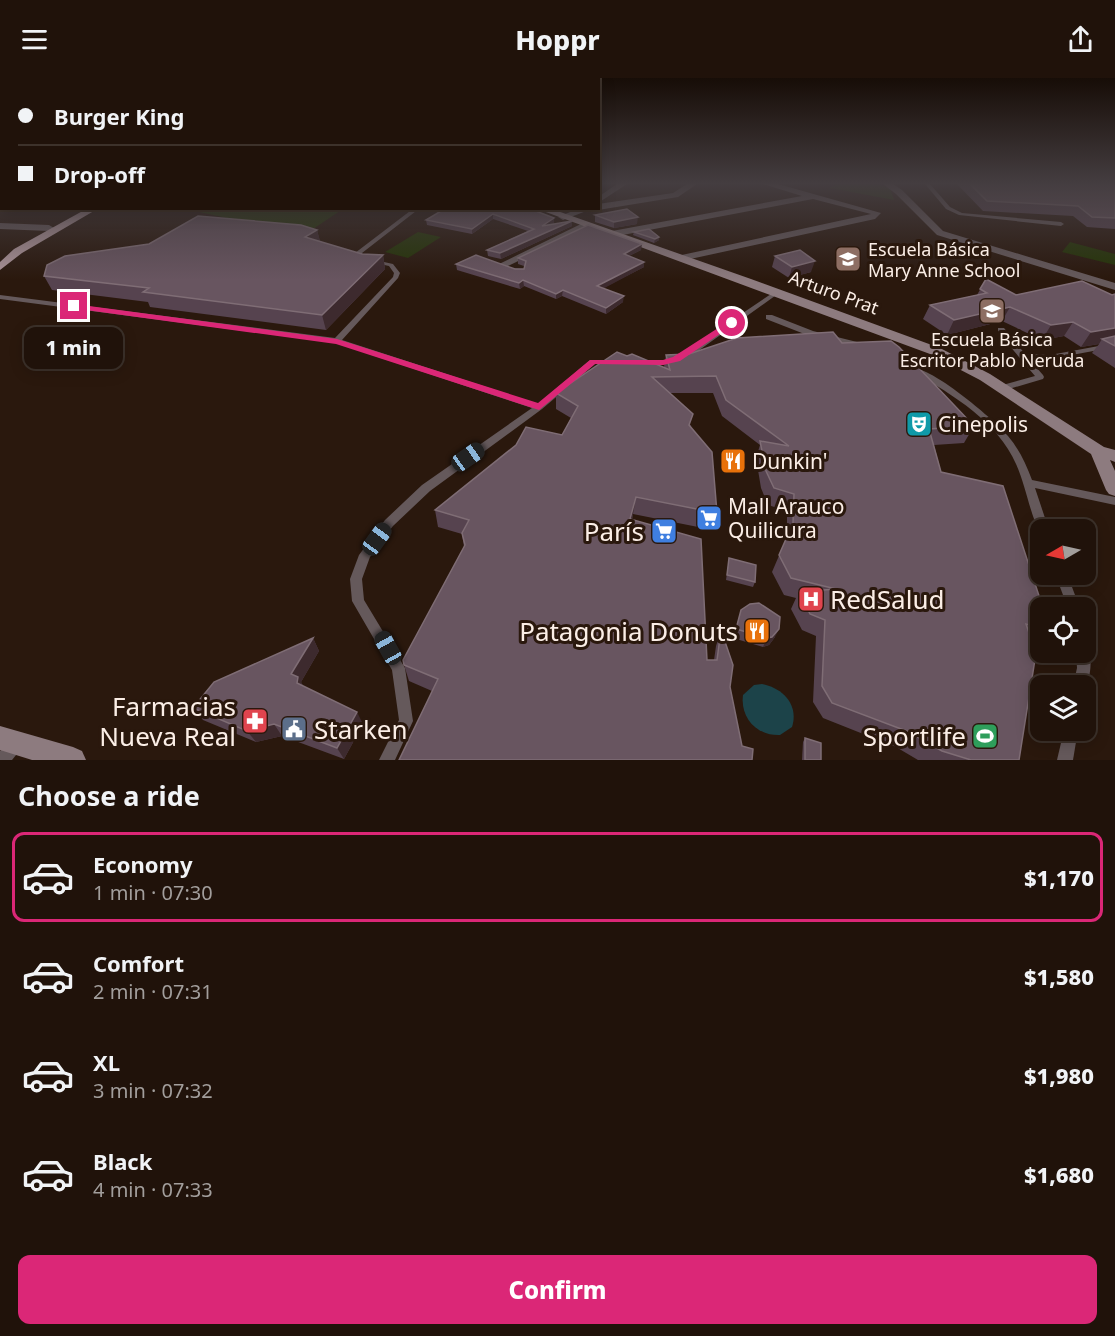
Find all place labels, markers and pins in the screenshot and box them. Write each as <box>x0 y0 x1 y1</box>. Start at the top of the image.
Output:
place label: Escuela Básica Mary Anne School <box>868 237 1020 282</box>
school or university icon: Escuela Básica Mary Anne School <box>833 244 863 274</box>
school or university icon: Escuela Básica Escritor Pablo Neruda <box>977 296 1007 326</box>
place label: Escuela Básica Escritor Pablo Neruda <box>900 327 1084 372</box>
theatre icon: Cinepolis <box>904 409 934 439</box>
place label: Cinepolis <box>938 410 1028 438</box>
restaurant icon: Dunkin' <box>718 446 748 476</box>
place label: Dunkin' <box>752 447 827 475</box>
place label: Mall Arauco Quilicura <box>728 492 844 544</box>
supermarket icon: Mall Arauco Quilicura <box>694 503 724 533</box>
place label: París <box>584 513 644 549</box>
supermarket icon: París <box>649 516 679 546</box>
place label: RedSalud <box>830 581 944 617</box>
hospital icon: RedSalud <box>796 584 826 614</box>
place label: Patagonia Donuts <box>519 613 738 649</box>
restaurant icon: Patagonia Donuts <box>742 616 772 646</box>
place label: Farmacias Nueva Real <box>99 688 236 754</box>
pharmacy icon: Farmacias Nueva Real <box>240 706 270 736</box>
place label: Starken <box>314 711 408 747</box>
public building icon: Starken <box>279 714 309 744</box>
place label: Sportlife <box>863 718 966 754</box>
sports icon: Sportlife <box>970 721 1000 751</box>

